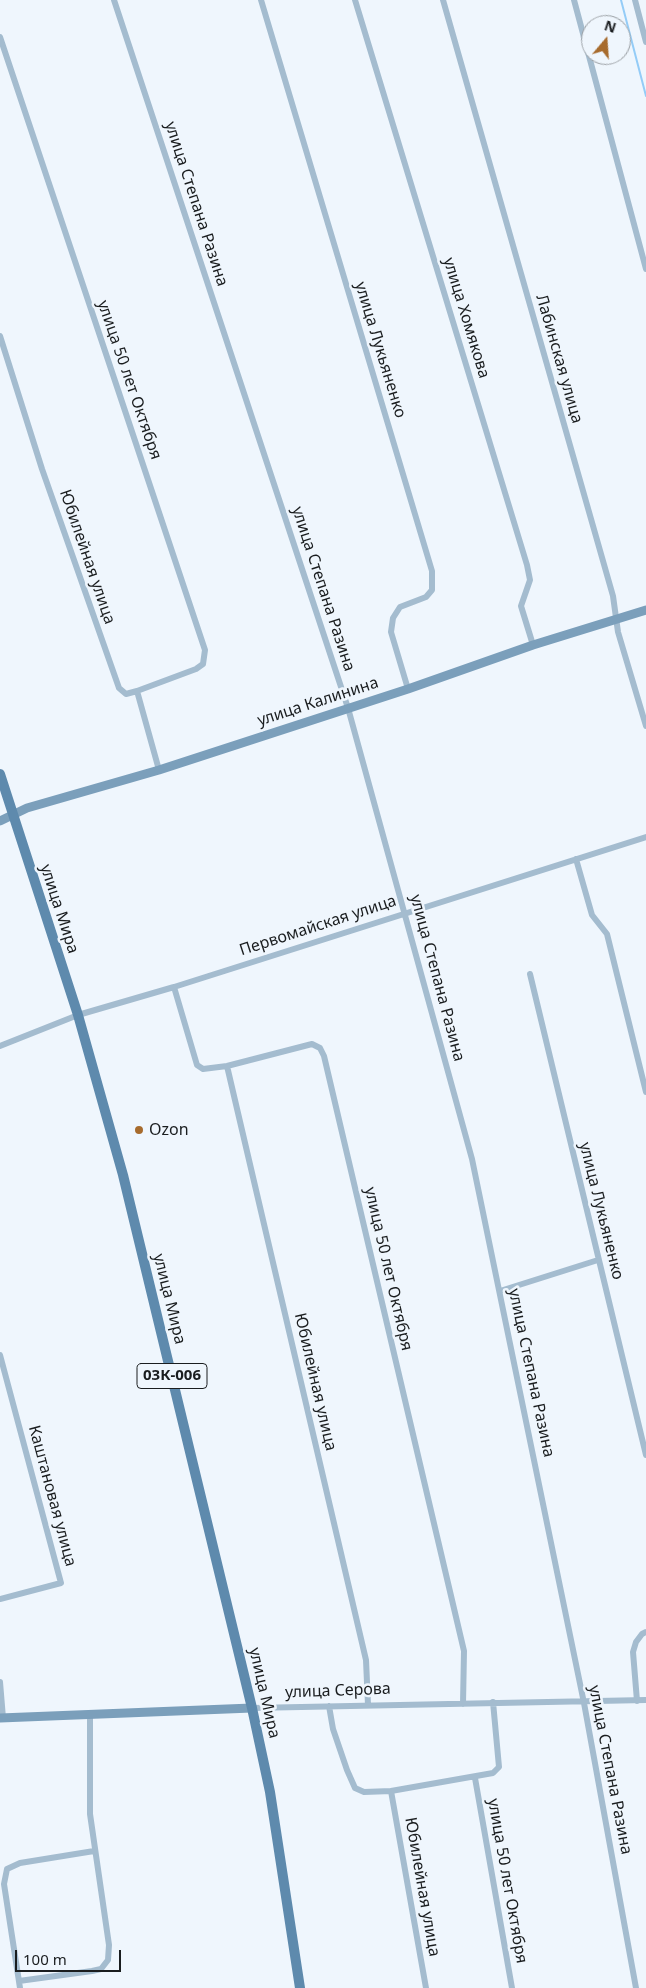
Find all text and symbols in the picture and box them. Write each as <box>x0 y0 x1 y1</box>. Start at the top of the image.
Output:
north arrow <box>581 15 631 65</box>
text: N <box>602 15 619 37</box>
street label: улица Степана Разина <box>160 119 232 289</box>
street label: улица Хомякова <box>439 255 493 381</box>
street label: улица Лукьяненко <box>350 280 410 420</box>
street label: Лабинская улица <box>531 292 587 426</box>
street label: улица 50 лет Октября <box>93 298 165 462</box>
street label: Юбилейная улица <box>55 487 119 627</box>
street label: улица Степана Разина <box>287 504 359 674</box>
street label: улица Калинина <box>255 673 381 731</box>
street label: улица Мира <box>36 862 82 956</box>
street label: Первомайская улица <box>237 892 399 960</box>
street label: улица Степана Разина <box>405 892 469 1064</box>
place label: Ozon <box>149 1120 189 1140</box>
marker: Ozon <box>133 1124 145 1136</box>
street label: улица Лукьяненко <box>575 1140 627 1282</box>
street label: улица 50 лет Октября <box>360 1185 416 1353</box>
street label: улица Мира <box>148 1252 190 1346</box>
street label: улица Степана Разина <box>504 1287 558 1459</box>
street label: Юбилейная улица <box>290 1311 340 1453</box>
road number: 03К-006 <box>137 1364 207 1388</box>
street label: Каштановая улица <box>24 1423 80 1569</box>
street label: улица Мира <box>244 1646 284 1740</box>
street label: улица Серова <box>285 1680 391 1702</box>
street label: улица Степана Разина <box>584 1684 636 1856</box>
street label: улица 50 лет Октября <box>483 1797 531 1965</box>
street label: Юбилейная улица <box>400 1816 444 1958</box>
scale bar <box>18 1940 124 1972</box>
text: 100 m <box>23 1949 67 1969</box>

